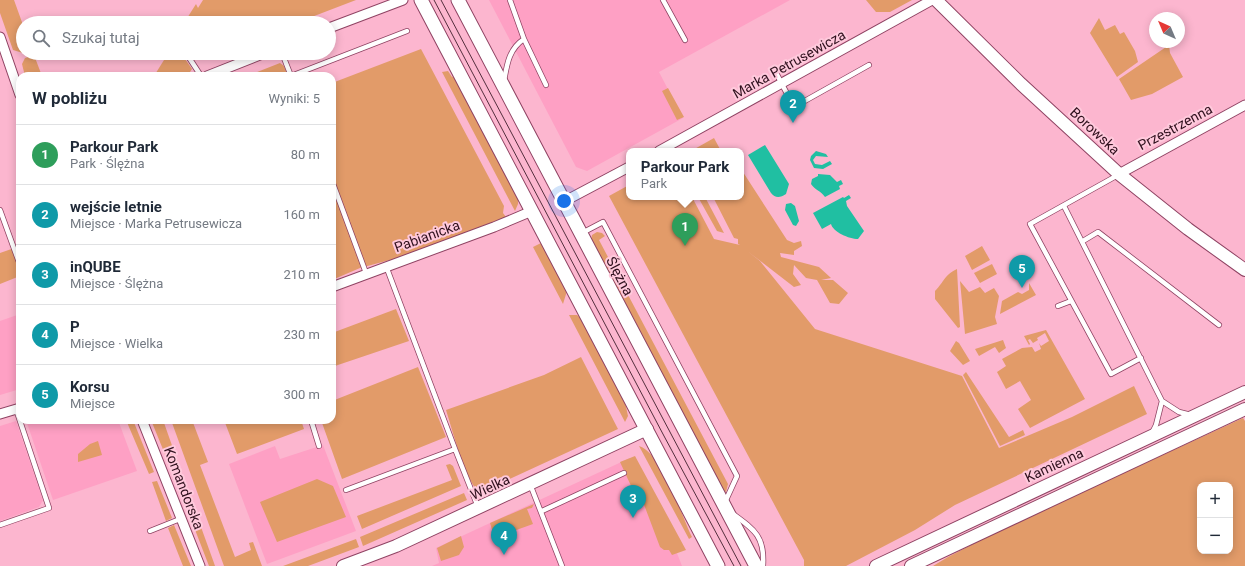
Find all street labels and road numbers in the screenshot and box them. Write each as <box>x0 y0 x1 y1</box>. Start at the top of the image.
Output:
street label: Marka Petrusewicza <box>730 26 848 102</box>
street label: Przestrzenna <box>1135 101 1215 153</box>
street label: Borowska <box>1067 104 1123 158</box>
street label: Pabianicka <box>392 217 462 255</box>
street label: Ślężna <box>603 253 638 298</box>
street label: Komandorska <box>161 445 207 531</box>
street label: Kamienna <box>1022 445 1086 485</box>
street label: Wielka <box>468 471 512 503</box>

